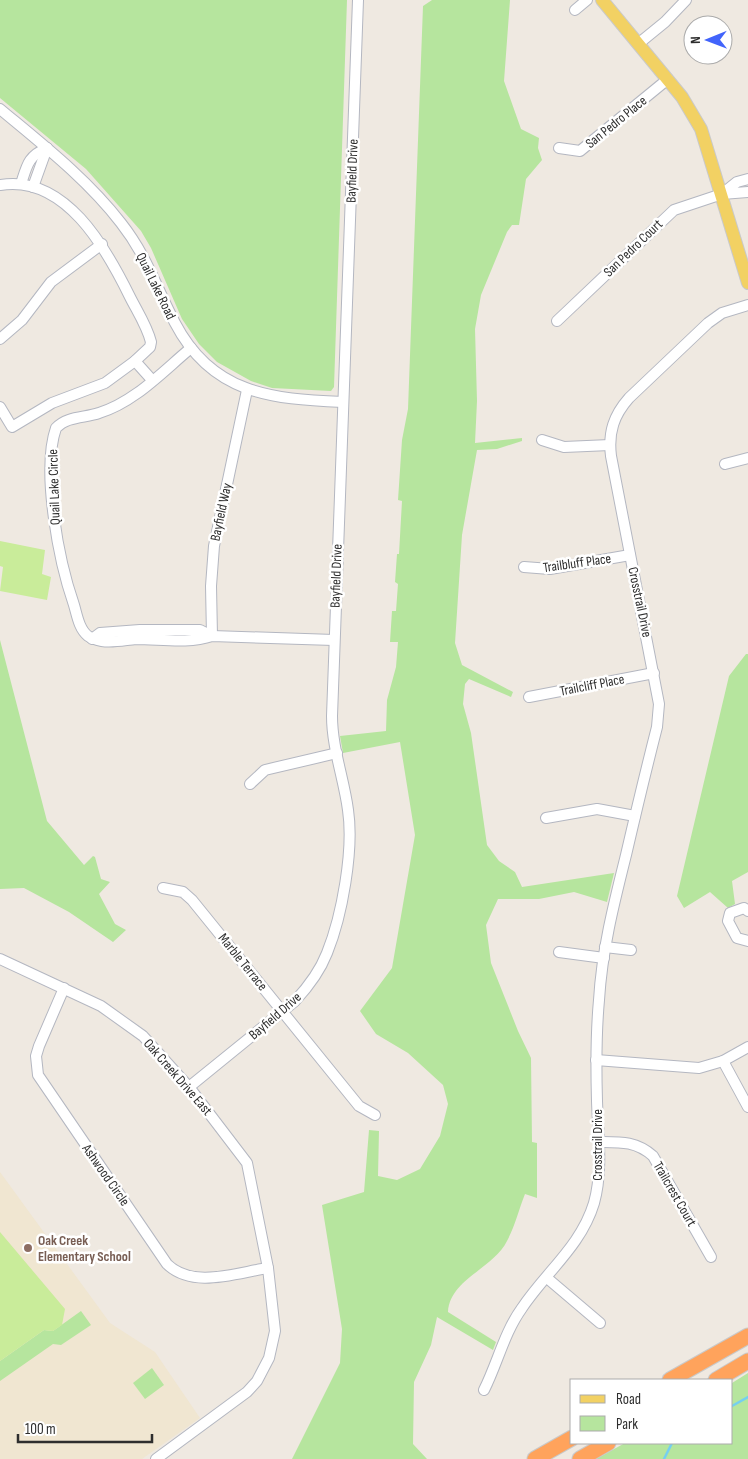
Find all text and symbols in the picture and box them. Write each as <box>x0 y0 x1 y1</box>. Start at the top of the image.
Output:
north arrow <box>683 15 733 65</box>
text: N <box>687 36 704 44</box>
street label: San Pedro Place <box>582 92 650 152</box>
street label: Bayfield Drive <box>342 139 362 203</box>
street label: San Pedro Court <box>600 216 666 280</box>
street label: Quail Lake Road <box>132 250 180 322</box>
street label: Quail Lake Circle <box>44 449 64 525</box>
street label: Bayfield Way <box>207 481 236 543</box>
street label: Bayfield Drive <box>326 544 346 608</box>
street label: Trailbluff Place <box>542 550 612 576</box>
street label: Crosstrail Drive <box>624 565 656 639</box>
street label: Trailcliff Place <box>558 670 626 700</box>
street label: Marble Terrace <box>215 930 271 994</box>
street label: Bayfield Drive <box>245 989 305 1043</box>
street label: Oak Creek Drive East <box>140 1035 216 1119</box>
street label: Crosstrail Drive <box>589 1109 606 1181</box>
street label: Ashwood Circle <box>78 1140 133 1209</box>
street label: Trailcrest Court <box>650 1158 700 1230</box>
place label: Oak Creek Elementary School <box>38 1232 131 1265</box>
marker: Oak Creek Elementary School <box>22 1242 34 1254</box>
legend <box>570 1379 733 1444</box>
text: Road <box>616 1390 641 1409</box>
scale bar <box>18 1412 151 1444</box>
text: Park <box>616 1415 638 1434</box>
text: 100 m <box>25 1420 56 1439</box>

